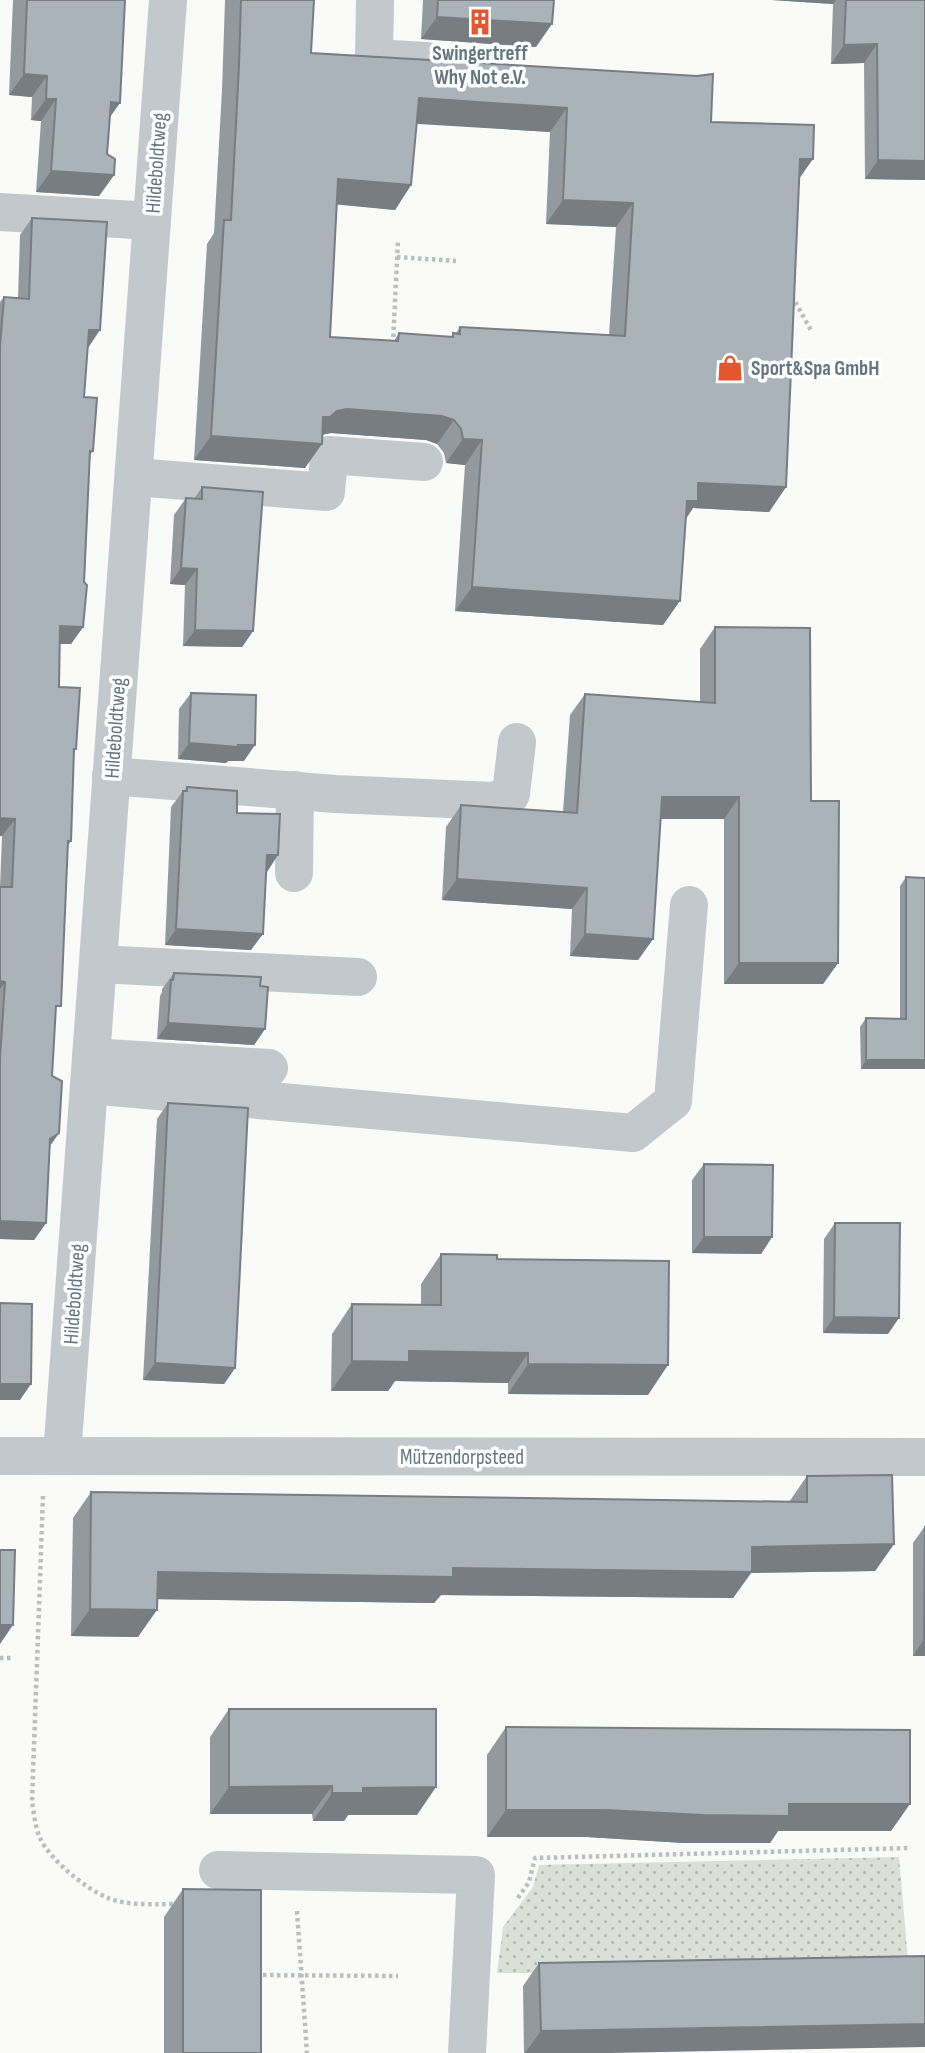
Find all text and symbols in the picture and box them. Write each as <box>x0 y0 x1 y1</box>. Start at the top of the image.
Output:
building icon: Swingertreff Why Not e.V. <box>465 7 495 37</box>
place label: Swingertreff Why Not e.V. <box>432 41 529 90</box>
street label: Hildeboldtweg <box>141 112 172 214</box>
shop icon: Sport&Spa GmbH <box>715 353 745 383</box>
place label: Sport&Spa GmbH <box>751 356 879 381</box>
street label: Hildeboldtweg <box>100 677 131 779</box>
street label: Hildeboldtweg <box>59 1243 90 1345</box>
street label: Mützendorpsteed <box>400 1445 524 1470</box>

